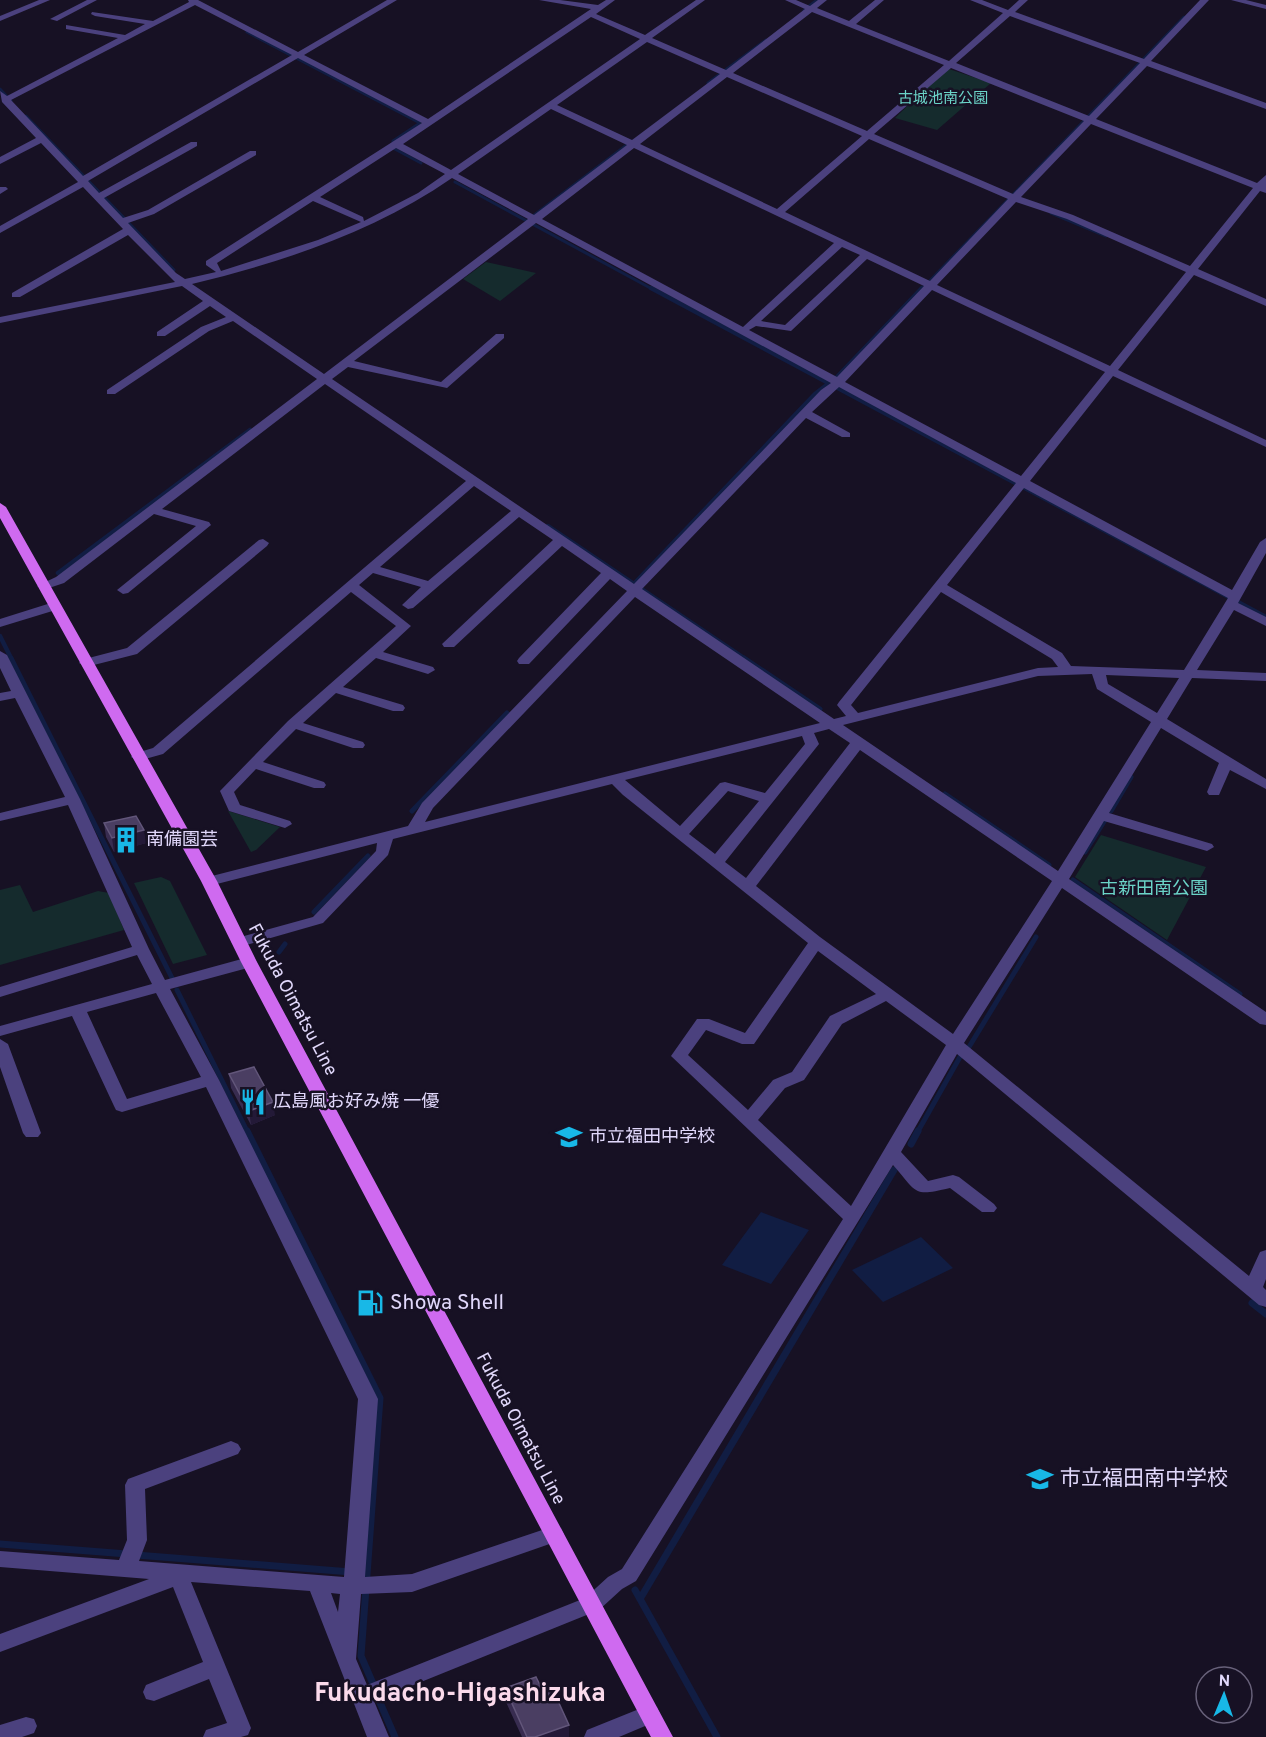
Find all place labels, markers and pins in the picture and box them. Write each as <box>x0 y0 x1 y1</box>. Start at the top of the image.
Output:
building icon: 南備園芸 <box>111 825 141 855</box>
place label: 南備園芸 <box>146 829 218 852</box>
restaurant icon: 広島風お好み焼 一優 <box>238 1087 268 1117</box>
place label: 広島風お好み焼 一優 <box>273 1091 439 1114</box>
school or university icon: 市立福田中学校 <box>554 1122 584 1152</box>
place label: 市立福田中学校 <box>589 1126 715 1149</box>
fuel station icon: Showa Shell <box>355 1288 385 1318</box>
place label: Showa Shell <box>390 1290 504 1317</box>
school or university icon: 市立福田南中学校 <box>1025 1464 1055 1494</box>
place label: 市立福田南中学校 <box>1060 1466 1228 1493</box>

